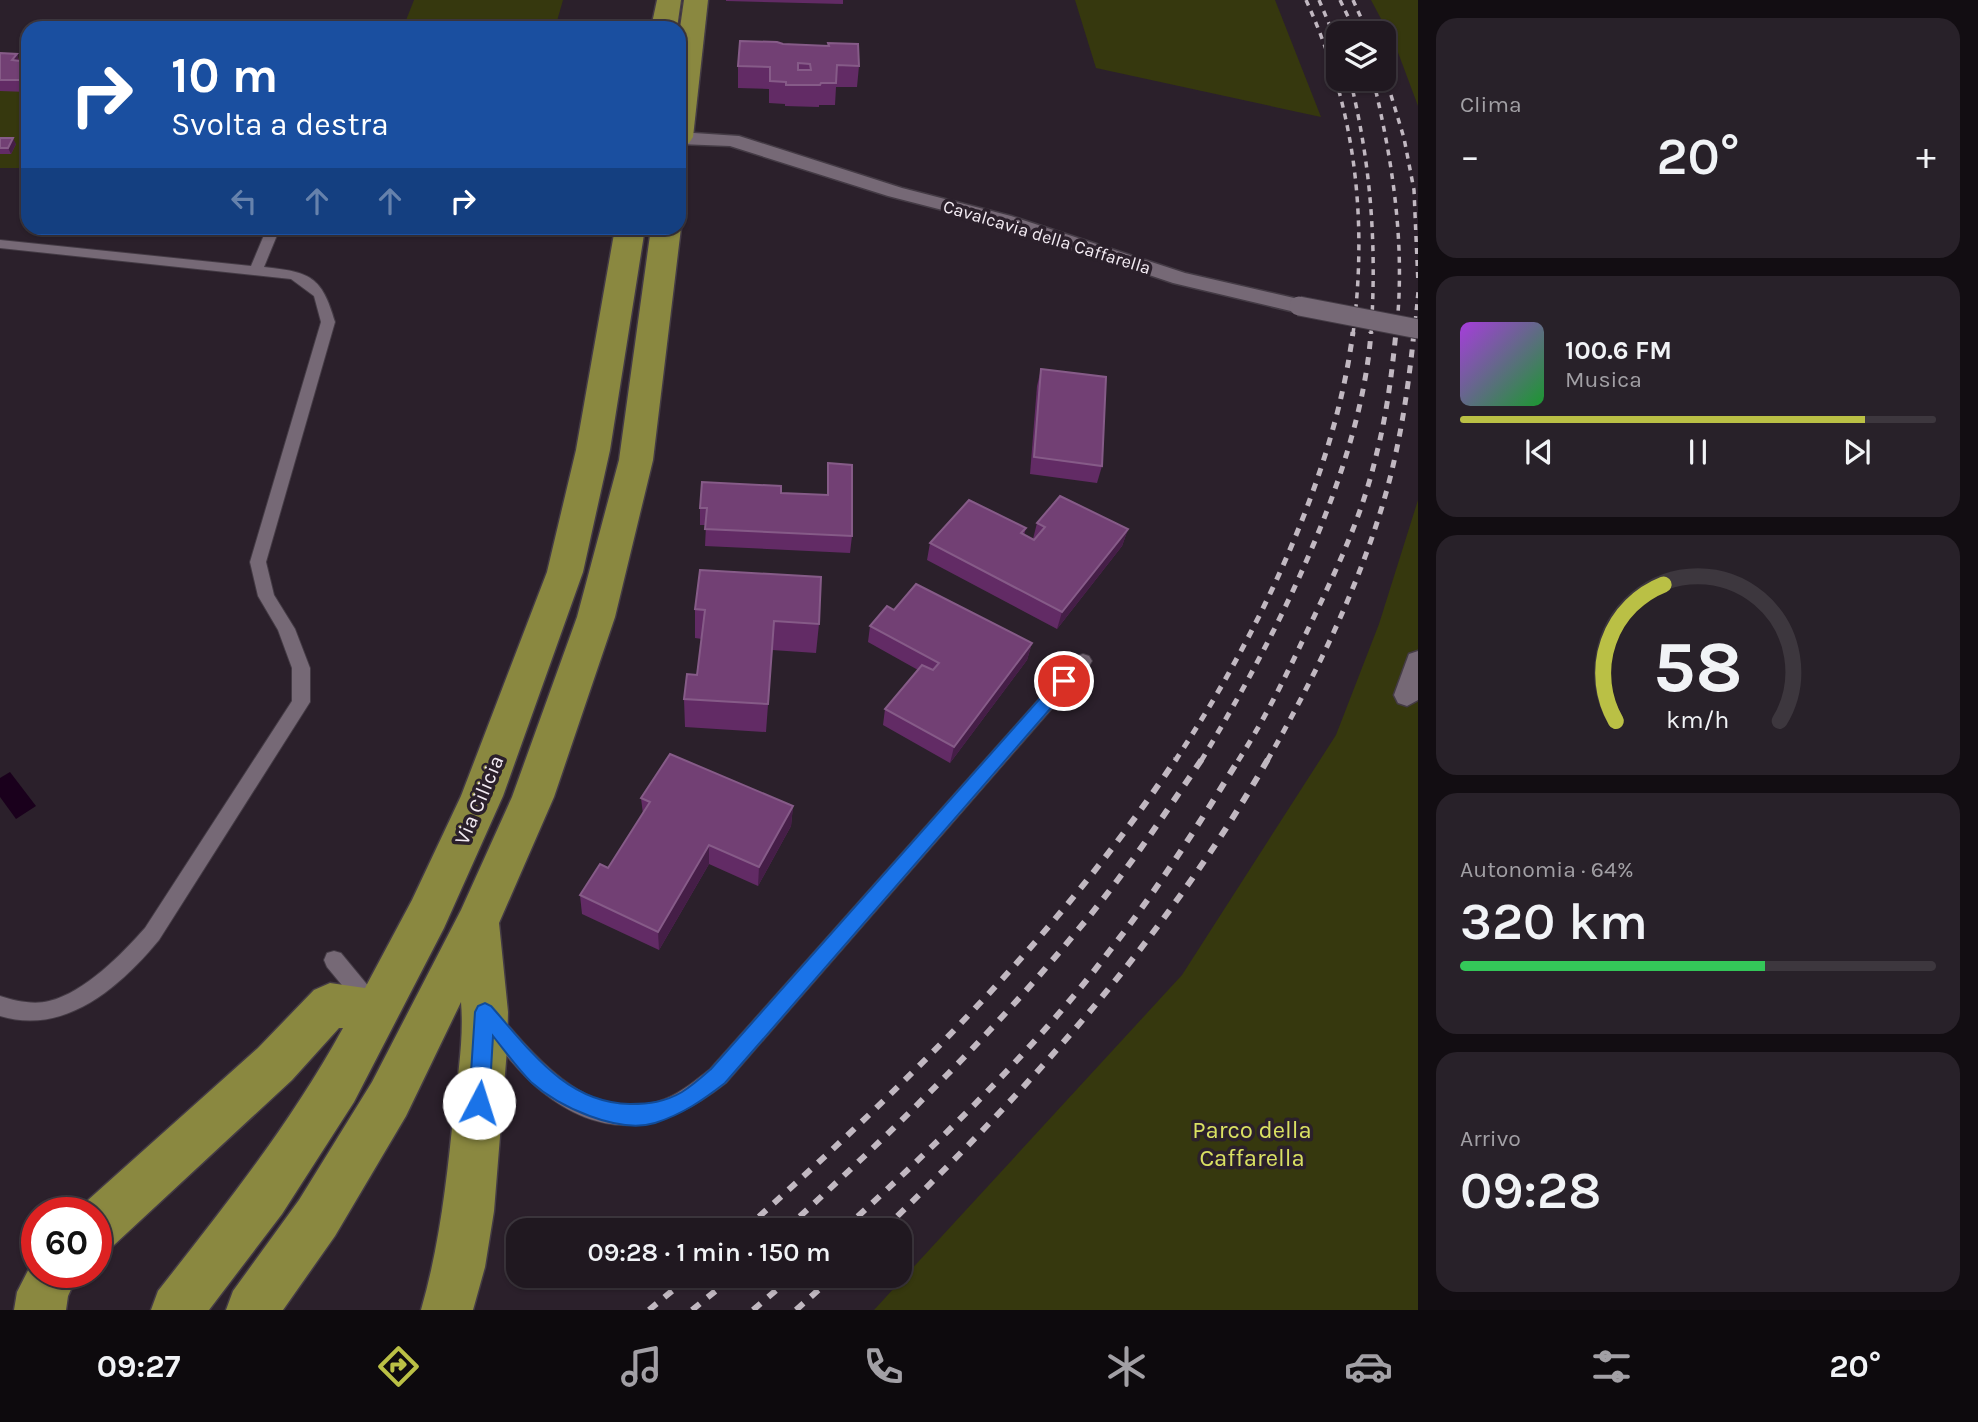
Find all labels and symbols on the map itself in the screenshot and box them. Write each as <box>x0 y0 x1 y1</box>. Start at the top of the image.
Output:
street label: Cavalcavia della Caffarella <box>941 195 1153 279</box>
pin <box>1034 651 1094 711</box>
street label: Via Cilicia <box>449 752 509 848</box>
position arrow <box>442 1066 516 1140</box>
park label: Parco della Caffarella <box>1192 1116 1312 1172</box>
speed limit sign: 60 <box>21 1197 112 1288</box>

